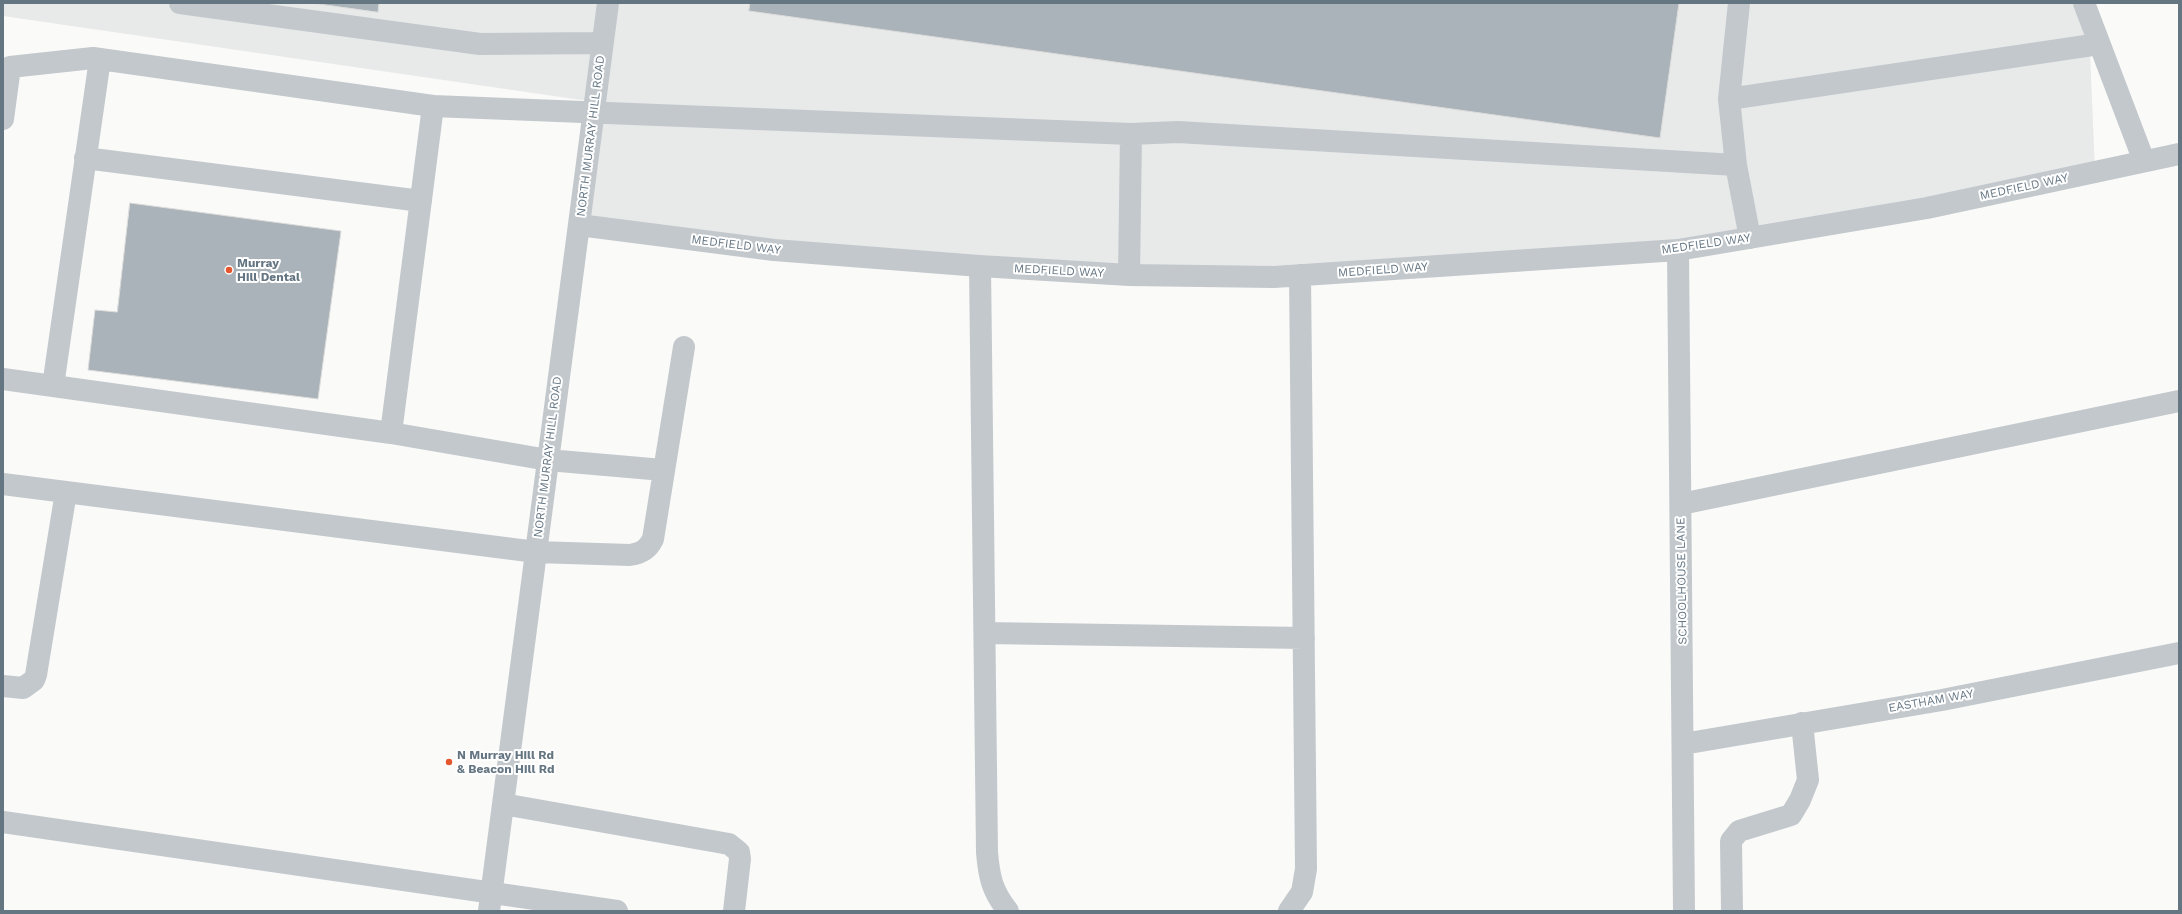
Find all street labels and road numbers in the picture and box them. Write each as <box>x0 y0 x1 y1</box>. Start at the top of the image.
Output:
street label: NORTH MURRAY HILL ROAD <box>574 54 608 218</box>
street label: MEDFIELD WAY <box>1978 171 2070 203</box>
street label: MEDFIELD WAY <box>1660 231 1752 257</box>
street label: MEDFIELD WAY <box>690 232 782 258</box>
street label: MEDFIELD WAY <box>1338 260 1428 280</box>
street label: MEDFIELD WAY <box>1014 261 1104 281</box>
street label: NORTH MURRAY HILL ROAD <box>531 375 565 539</box>
street label: SCHOOLHOUSE LANE <box>1674 517 1690 645</box>
street label: EASTHAM WAY <box>1887 686 1975 716</box>

